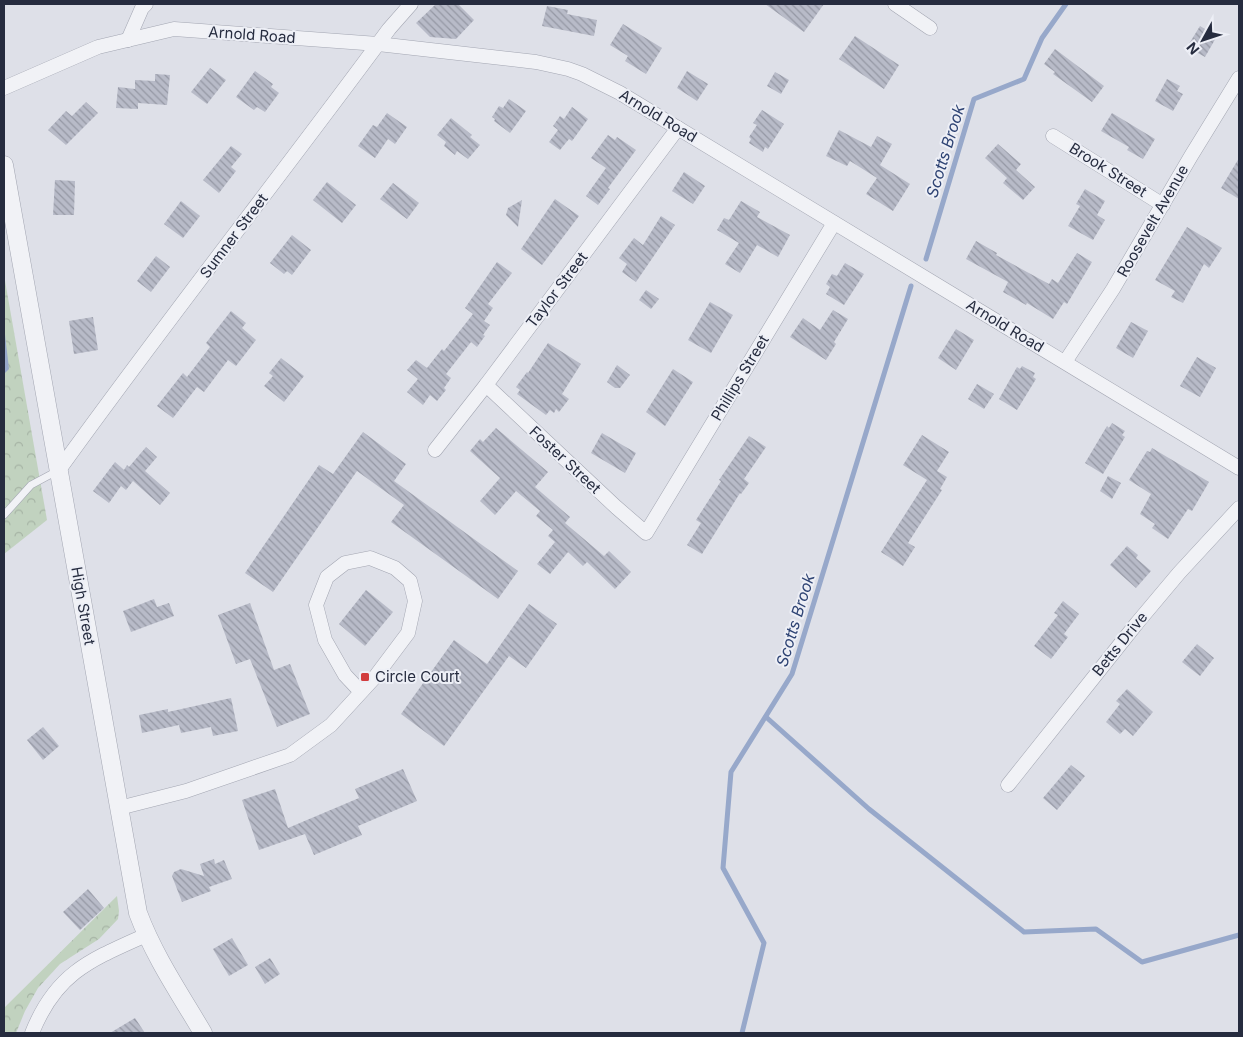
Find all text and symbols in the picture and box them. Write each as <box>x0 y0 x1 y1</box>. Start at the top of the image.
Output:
north arrow <box>1178 15 1228 65</box>
street label: Arnold Road <box>208 22 296 47</box>
text: N <box>1183 39 1203 58</box>
street label: Arnold Road <box>616 85 701 146</box>
water label: Scotts Brook <box>921 102 969 200</box>
street label: Brook Street <box>1066 138 1151 201</box>
street label: Roosevelt Avenue <box>1113 161 1192 280</box>
street label: Sumner Street <box>195 189 272 282</box>
street label: Taylor Street <box>522 248 591 331</box>
street label: Arnold Road <box>963 295 1048 356</box>
street label: Phillips Street <box>707 331 773 424</box>
street label: Foster Street <box>526 422 605 498</box>
street label: High Street <box>67 565 100 647</box>
water label: Scotts Brook <box>771 571 819 669</box>
street label: Betts Drive <box>1088 608 1151 680</box>
place label: Circle Court <box>375 667 460 686</box>
marker: Circle Court <box>359 671 371 683</box>

